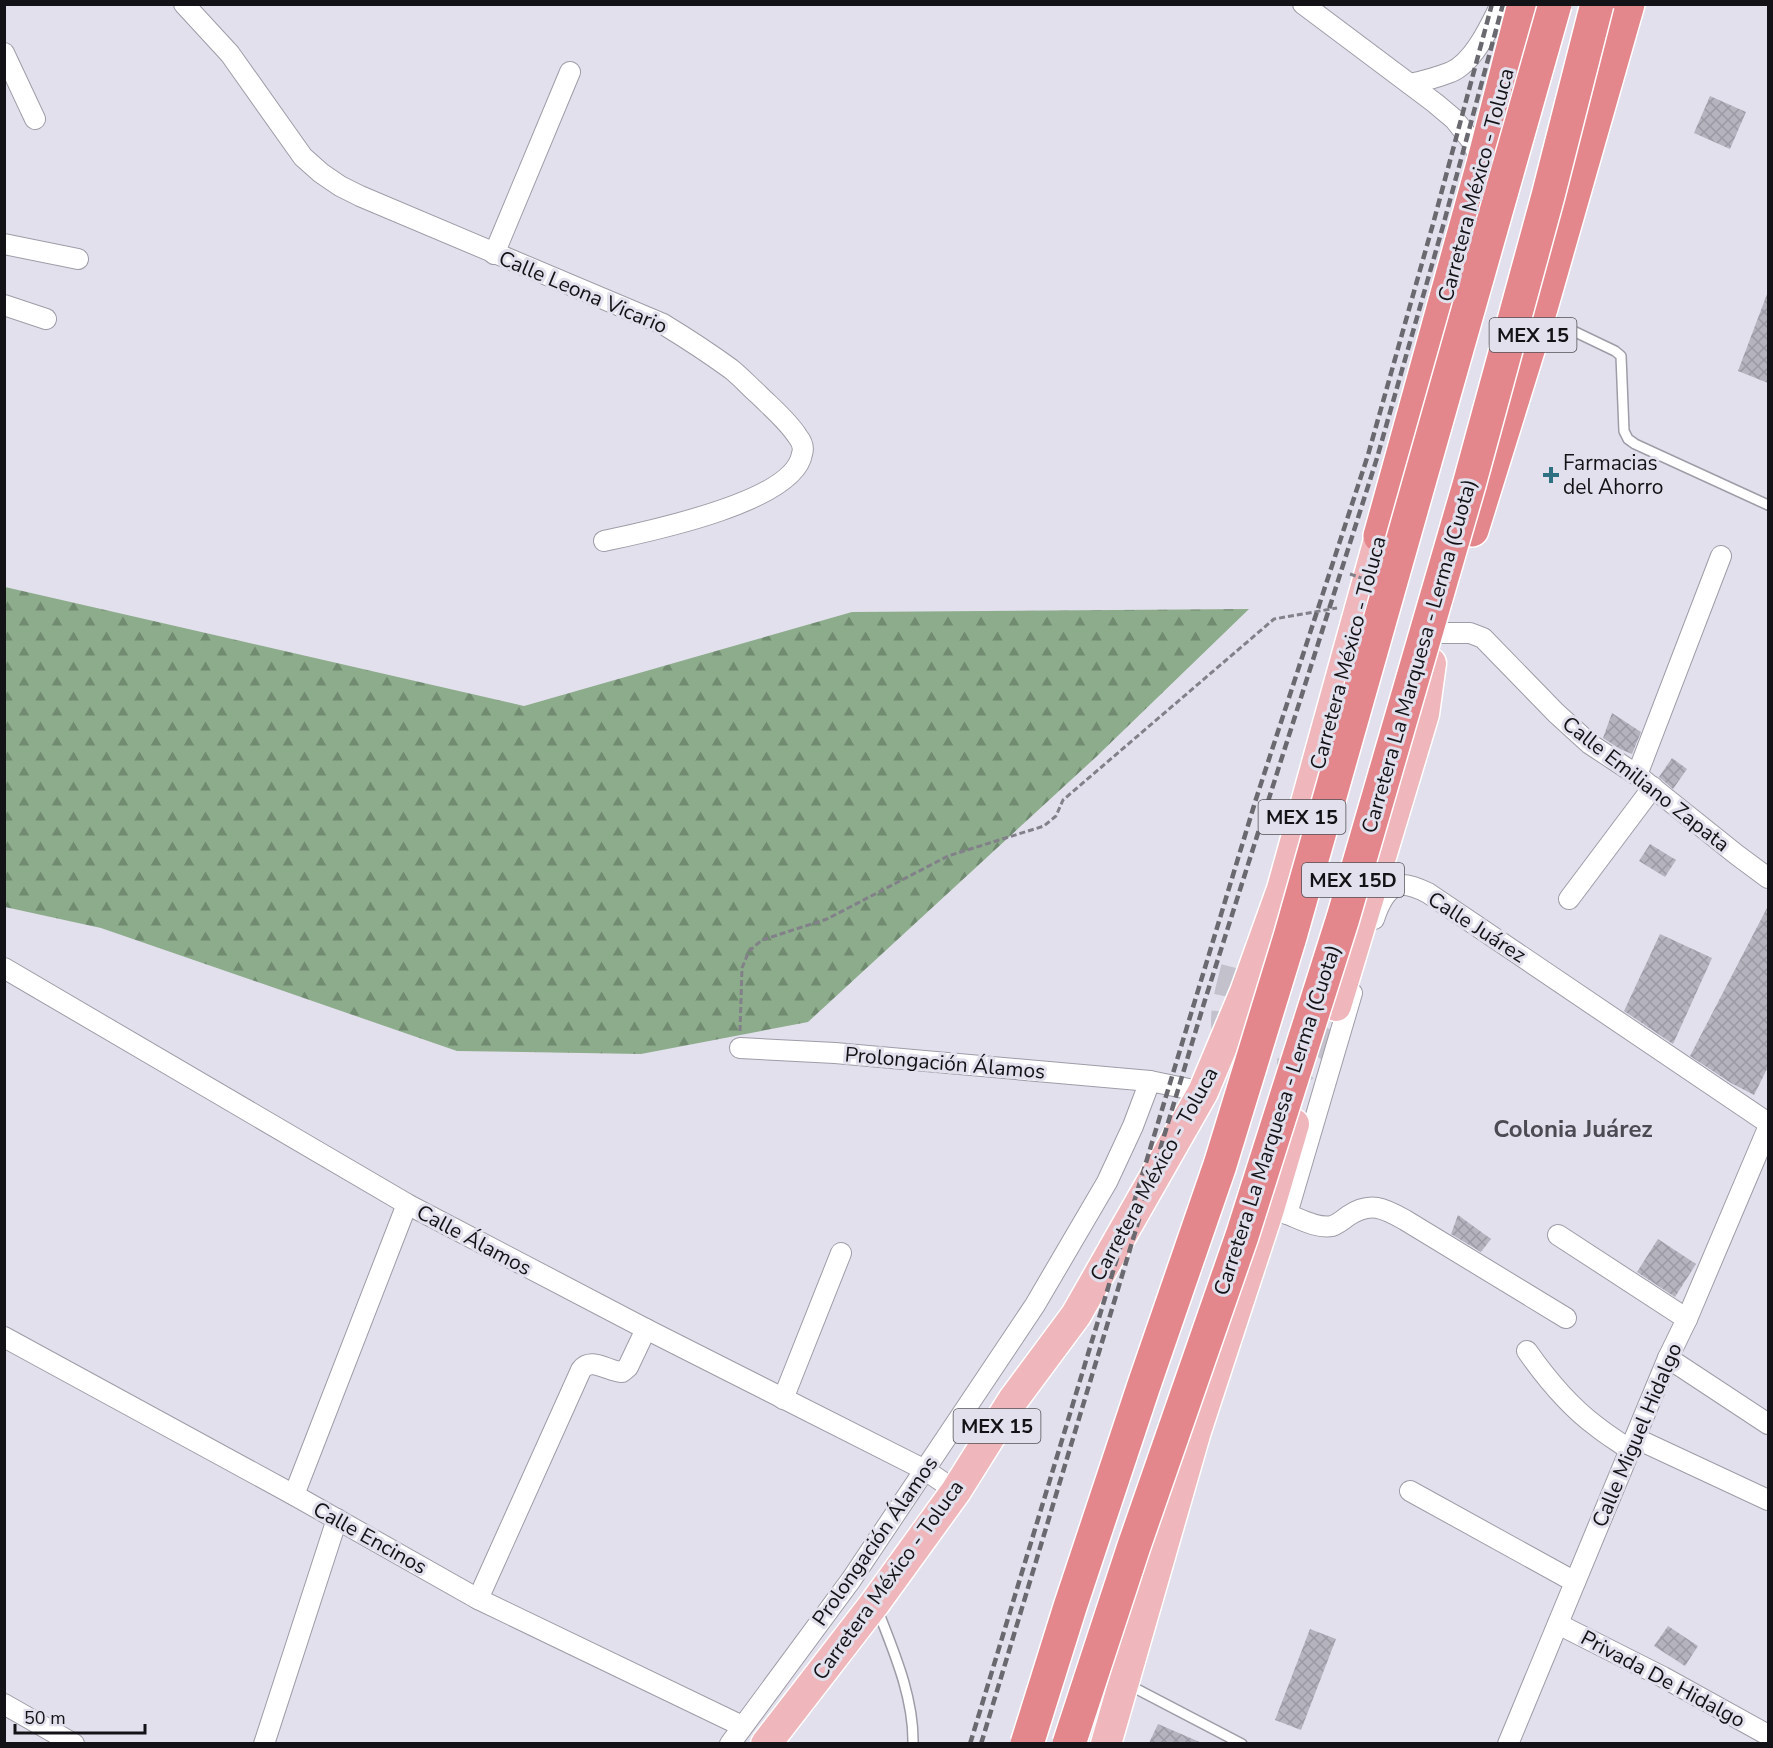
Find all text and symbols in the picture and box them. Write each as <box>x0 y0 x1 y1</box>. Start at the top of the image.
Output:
street label: Carretera México - Toluca <box>1431 65 1521 305</box>
street label: Calle Leona Vicario <box>494 244 672 340</box>
road number: MEX 15 <box>1490 318 1576 352</box>
place label: Farmacias del Ahorro <box>1563 449 1664 501</box>
marker: Farmacias del Ahorro <box>1544 468 1558 482</box>
street label: Carretera La Marquesa - Lerma (Cuota) <box>1355 476 1483 836</box>
street label: Carretera México - Toluca <box>1303 533 1393 773</box>
street label: Calle Emiliano Zapata <box>1557 710 1735 858</box>
road number: MEX 15 <box>1258 800 1346 834</box>
road number: MEX 15D <box>1302 863 1404 897</box>
street label: Calle Juárez <box>1423 885 1532 969</box>
street label: Carretera La Marquesa - Lerma (Cuota) <box>1207 941 1347 1299</box>
street label: Prolongación Álamos <box>844 1040 1046 1086</box>
street label: Carretera México - Toluca <box>1083 1062 1225 1286</box>
district label: Colonia Juárez <box>1493 1113 1653 1145</box>
street label: Calle Álamos <box>412 1198 536 1282</box>
street label: Calle Miguel Hidalgo <box>1585 1338 1689 1532</box>
road number: MEX 15 <box>954 1409 1040 1443</box>
street label: Prolongación Álamos <box>806 1451 944 1631</box>
street label: Carretera México - Toluca <box>806 1474 970 1686</box>
street label: Calle Encinos <box>308 1495 432 1581</box>
street label: Privada De Hidalgo <box>1576 1624 1750 1734</box>
scale bar <box>15 1697 146 1735</box>
text: 50 m <box>24 1706 66 1730</box>

